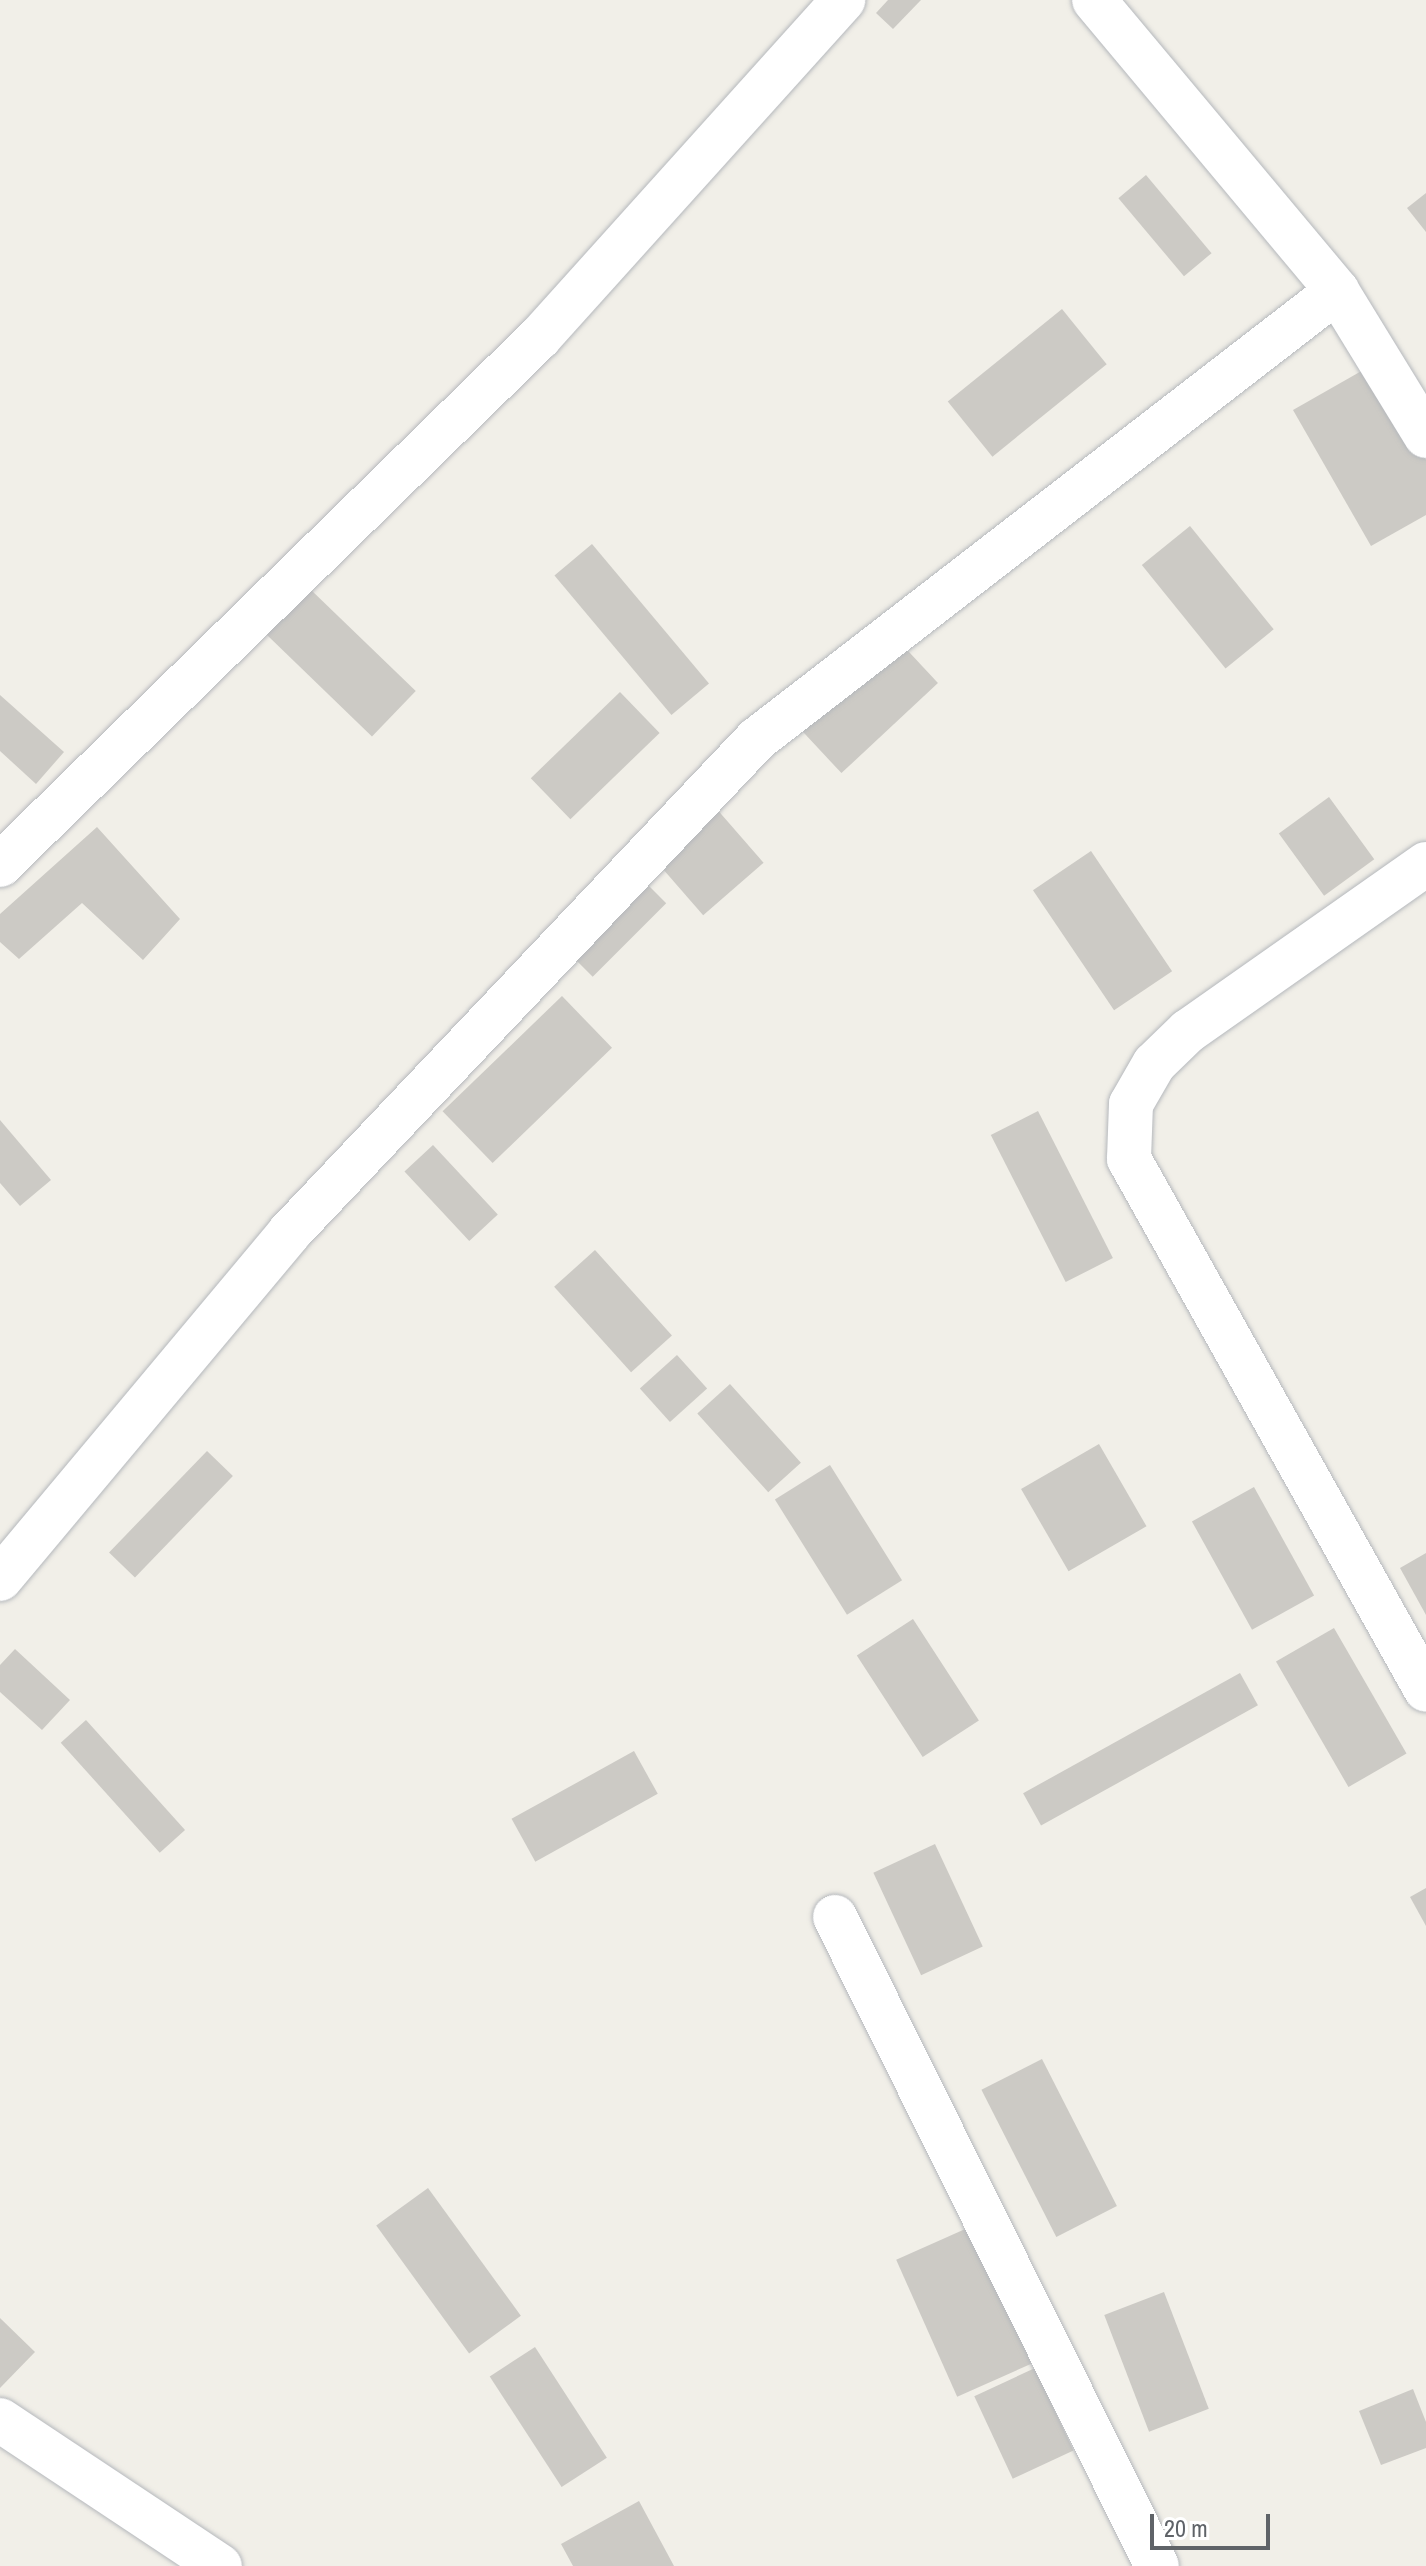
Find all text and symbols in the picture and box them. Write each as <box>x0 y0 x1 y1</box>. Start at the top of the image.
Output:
scale bar <box>1154 2498 1274 2548</box>
text: 20 m <box>1164 2512 1208 2544</box>

